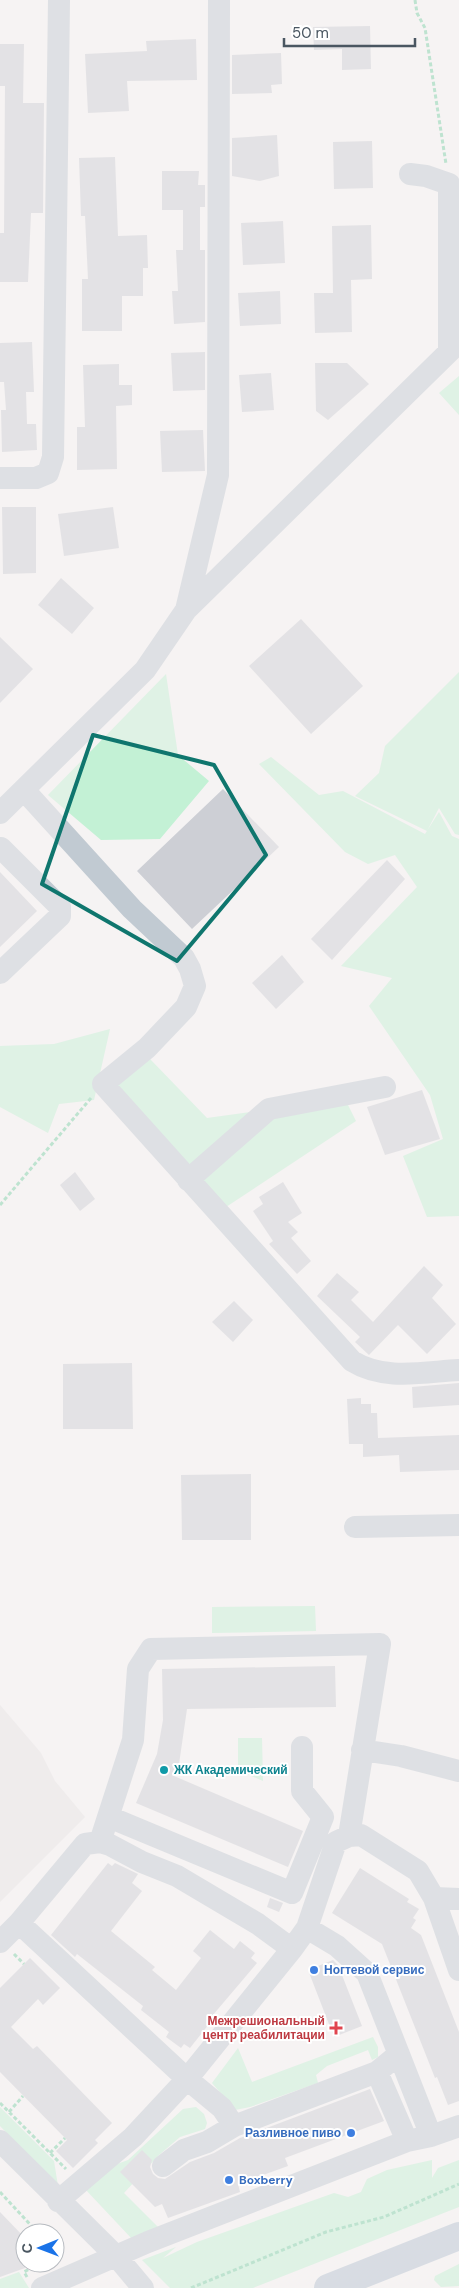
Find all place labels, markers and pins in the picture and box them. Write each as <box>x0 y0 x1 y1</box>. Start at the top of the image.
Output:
place label: ЖК Академический <box>173 1762 288 1778</box>
marker: ЖК Академический <box>158 1764 170 1776</box>
place label: Ногтевой сервис <box>324 1962 425 1978</box>
marker: Ногтевой сервис <box>308 1964 320 1976</box>
place label: Межрешиональный центр реабилитации <box>203 2013 325 2043</box>
marker: Межрешиональный центр реабилитации <box>329 2021 343 2035</box>
place label: Разливное пиво <box>245 2125 341 2141</box>
marker: Разливное пиво <box>345 2127 357 2139</box>
place label: Boxberry <box>239 2172 293 2188</box>
marker: Boxberry <box>223 2174 235 2186</box>

